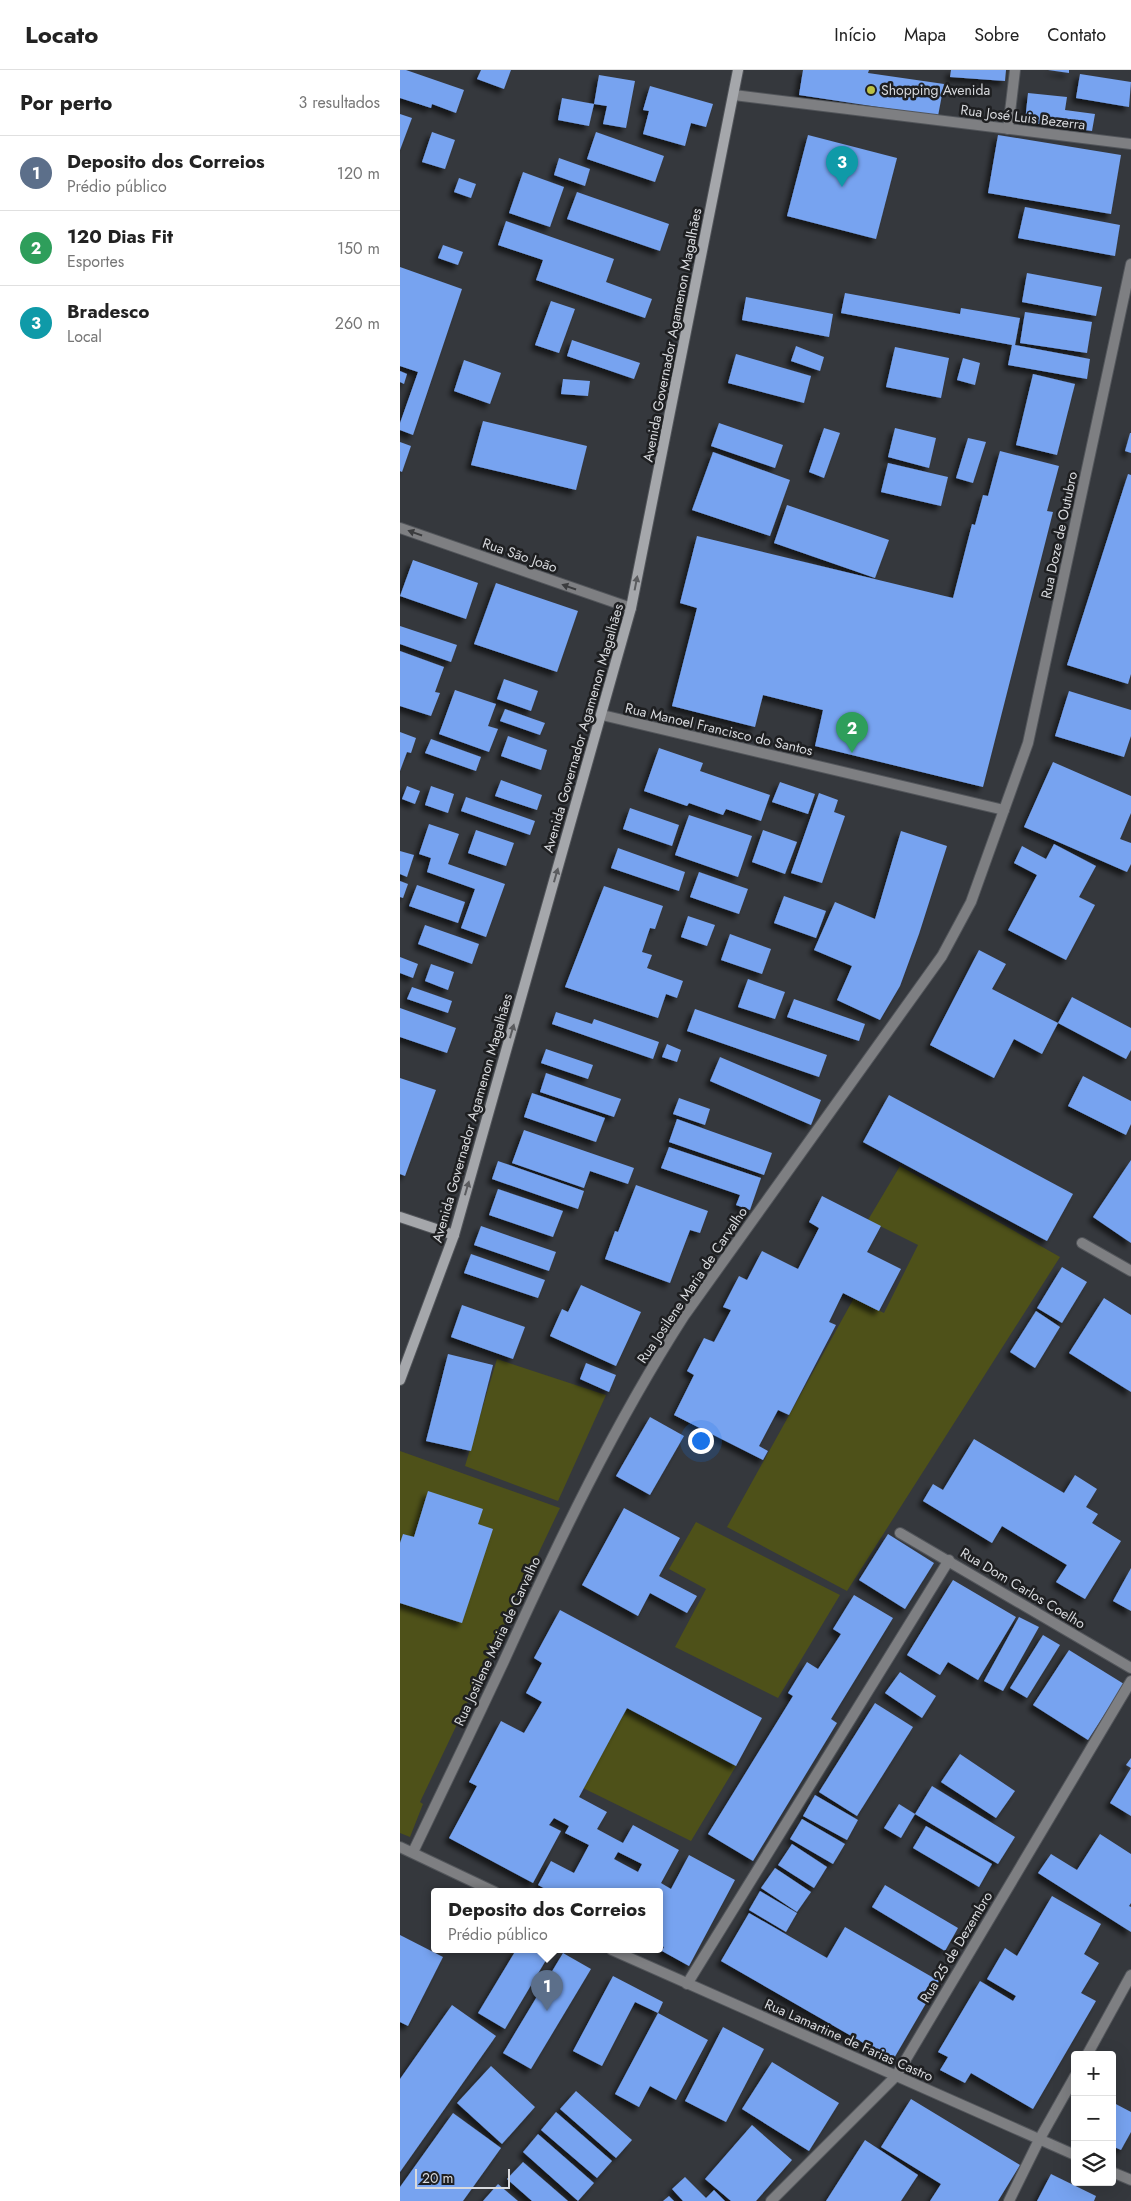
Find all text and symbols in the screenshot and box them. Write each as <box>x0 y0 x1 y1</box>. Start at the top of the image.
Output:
text: Locato <box>25 17 98 52</box>
text: Início <box>834 22 876 48</box>
text: Mapa <box>904 22 946 48</box>
text: Sobre <box>974 22 1019 48</box>
text: Contato <box>1047 22 1106 48</box>
place label: Shopping Avenida <box>881 80 990 100</box>
marker: Shopping Avenida <box>865 84 877 96</box>
text: Por perto <box>20 88 112 118</box>
text: 3 resultados <box>299 91 380 114</box>
street label: Rua José Luis Bezerra <box>959 99 1087 135</box>
pin: 3 <box>826 146 858 187</box>
text: Deposito dos Correios <box>67 148 265 175</box>
text: 1 <box>32 162 40 185</box>
text: 120 m <box>337 162 380 185</box>
text: Prédio público <box>67 175 167 198</box>
street label: Avenida Governador Agamenon Magalhães <box>638 206 707 464</box>
text: 120 Dias Fit <box>67 223 173 250</box>
text: 2 <box>31 237 41 260</box>
text: 150 m <box>337 237 380 260</box>
text: Esportes <box>67 250 124 273</box>
text: Bradesco <box>67 298 150 325</box>
text: 3 <box>31 312 41 335</box>
text: 260 m <box>335 312 380 335</box>
text: Local <box>67 325 102 348</box>
street label: Rua Doze de Outubro <box>1036 469 1082 600</box>
one-way arrow <box>407 529 422 537</box>
street label: Rua São João <box>480 533 560 577</box>
one-way arrow <box>632 576 640 591</box>
one-way arrow <box>561 583 576 590</box>
street label: Avenida Governador Agamenon Magalhães <box>538 601 628 855</box>
street label: Rua Manoel Francisco do Santos <box>623 698 815 760</box>
pin: 2 <box>836 712 868 753</box>
one-way arrow <box>552 867 560 883</box>
street label: Avenida Governador Agamenon Magalhães <box>427 991 517 1245</box>
one-way arrow <box>508 1024 516 1039</box>
one-way arrow <box>464 1180 472 1195</box>
street label: Rua Josilene Maria de Carvalho <box>632 1202 752 1367</box>
your location <box>688 1428 714 1454</box>
street label: Rua Dom Carlos Coelho <box>957 1543 1090 1634</box>
street label: Rua Josilene Maria de Carvalho <box>449 1553 545 1729</box>
street label: Rua 25 de Dezembro <box>915 1887 997 2006</box>
popup <box>431 1888 663 1953</box>
text: Deposito dos Correios <box>448 1896 646 1923</box>
text: Prédio público <box>448 1923 548 1946</box>
pin: 1 <box>531 1970 563 2011</box>
street label: Rua Lamartine de Farias Castro <box>761 1994 937 2086</box>
map controls <box>1071 2051 1116 2186</box>
button: + <box>1071 2051 1116 2096</box>
button: − <box>1071 2096 1116 2141</box>
button: layers <box>1071 2141 1116 2186</box>
scale bar <box>415 2166 510 2189</box>
text: 20 m <box>422 2168 454 2188</box>

